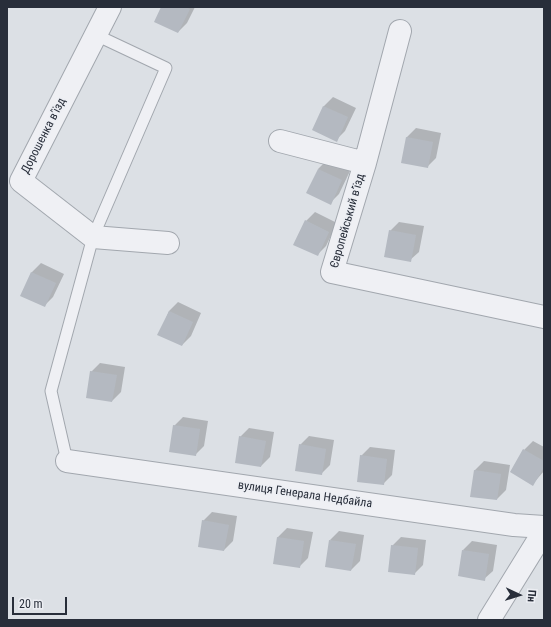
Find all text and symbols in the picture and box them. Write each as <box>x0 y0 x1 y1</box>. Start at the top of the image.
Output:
street label: Дорошенка в’їзд <box>19 96 69 176</box>
street label: Європейський в’їзд <box>328 172 368 270</box>
street label: вулиця Генерала Недбайла <box>237 478 373 512</box>
north arrow <box>499 575 539 615</box>
scale bar <box>14 589 69 615</box>
text: Пн <box>525 589 538 602</box>
text: 20 m <box>19 597 43 611</box>

